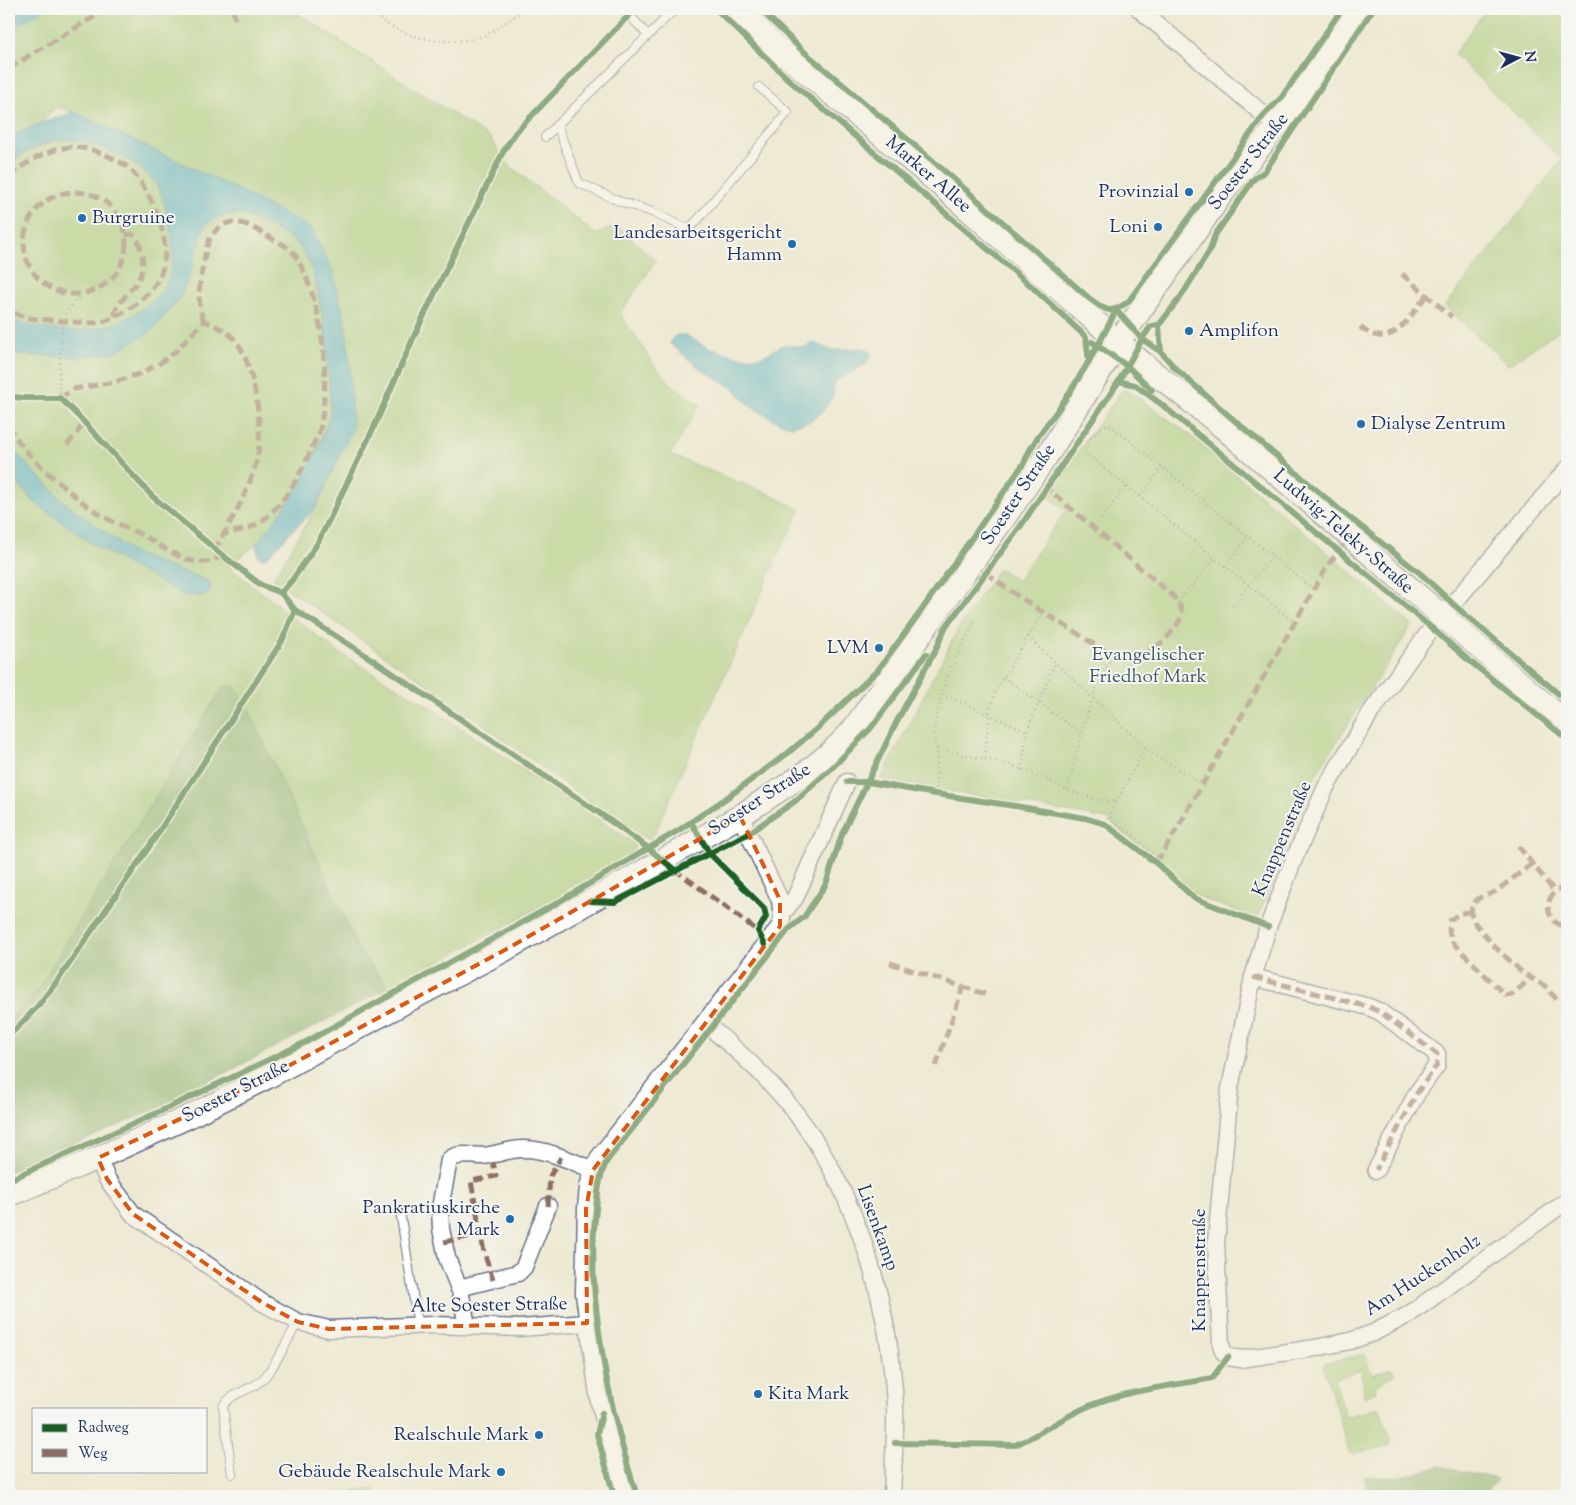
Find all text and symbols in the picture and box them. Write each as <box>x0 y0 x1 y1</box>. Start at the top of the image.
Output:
north arrow <box>1494 32 1544 82</box>
text: N <box>1518 50 1539 63</box>
street label: Soester Straße <box>1202 107 1296 216</box>
street label: Marker Allee <box>879 130 977 220</box>
place label: Provinzial <box>1098 179 1179 206</box>
marker: Provinzial <box>1183 186 1195 198</box>
place label: Burgruine <box>92 205 175 232</box>
marker: Burgruine <box>76 212 88 224</box>
place label: Loni <box>1110 214 1148 241</box>
place label: Landesarbeitsgericht Hamm <box>614 220 782 269</box>
marker: Loni <box>1152 221 1164 233</box>
marker: Landesarbeitsgericht Hamm <box>786 238 798 250</box>
place label: Amplifon <box>1199 318 1279 345</box>
marker: Amplifon <box>1183 325 1195 337</box>
place label: Dialyse Zentrum <box>1371 411 1506 438</box>
marker: Dialyse Zentrum <box>1355 418 1367 430</box>
street label: Soester Straße <box>975 439 1063 551</box>
street label: Ludwig-Teleky-Straße <box>1267 463 1419 601</box>
place label: LVM <box>827 635 870 662</box>
marker: LVM <box>873 642 885 654</box>
park label: Evangelischer Friedhof Mark <box>1089 642 1207 691</box>
street label: Soester Straße <box>704 757 817 843</box>
street label: Knappenstraße <box>1246 777 1320 901</box>
street label: Soester Straße <box>178 1053 294 1131</box>
street label: Lisenkamp <box>849 1181 905 1275</box>
place label: Pankratiuskirche Mark <box>363 1195 501 1244</box>
street label: Knappenstraße <box>1187 1208 1214 1332</box>
marker: Pankratiuskirche Mark <box>504 1213 516 1225</box>
street label: Am Huckenholz <box>1360 1228 1486 1324</box>
street label: Alte Soester Straße <box>410 1291 568 1321</box>
place label: Kita Mark <box>768 1381 850 1408</box>
marker: Kita Mark <box>752 1388 764 1400</box>
legend <box>32 1408 208 1472</box>
text: Radweg <box>78 1418 129 1439</box>
place label: Realschule Mark <box>394 1422 530 1449</box>
marker: Realschule Mark <box>533 1429 545 1441</box>
text: Weg <box>78 1444 108 1465</box>
place label: Gebäude Realschule Mark <box>278 1459 492 1486</box>
marker: Gebäude Realschule Mark <box>495 1466 507 1478</box>

